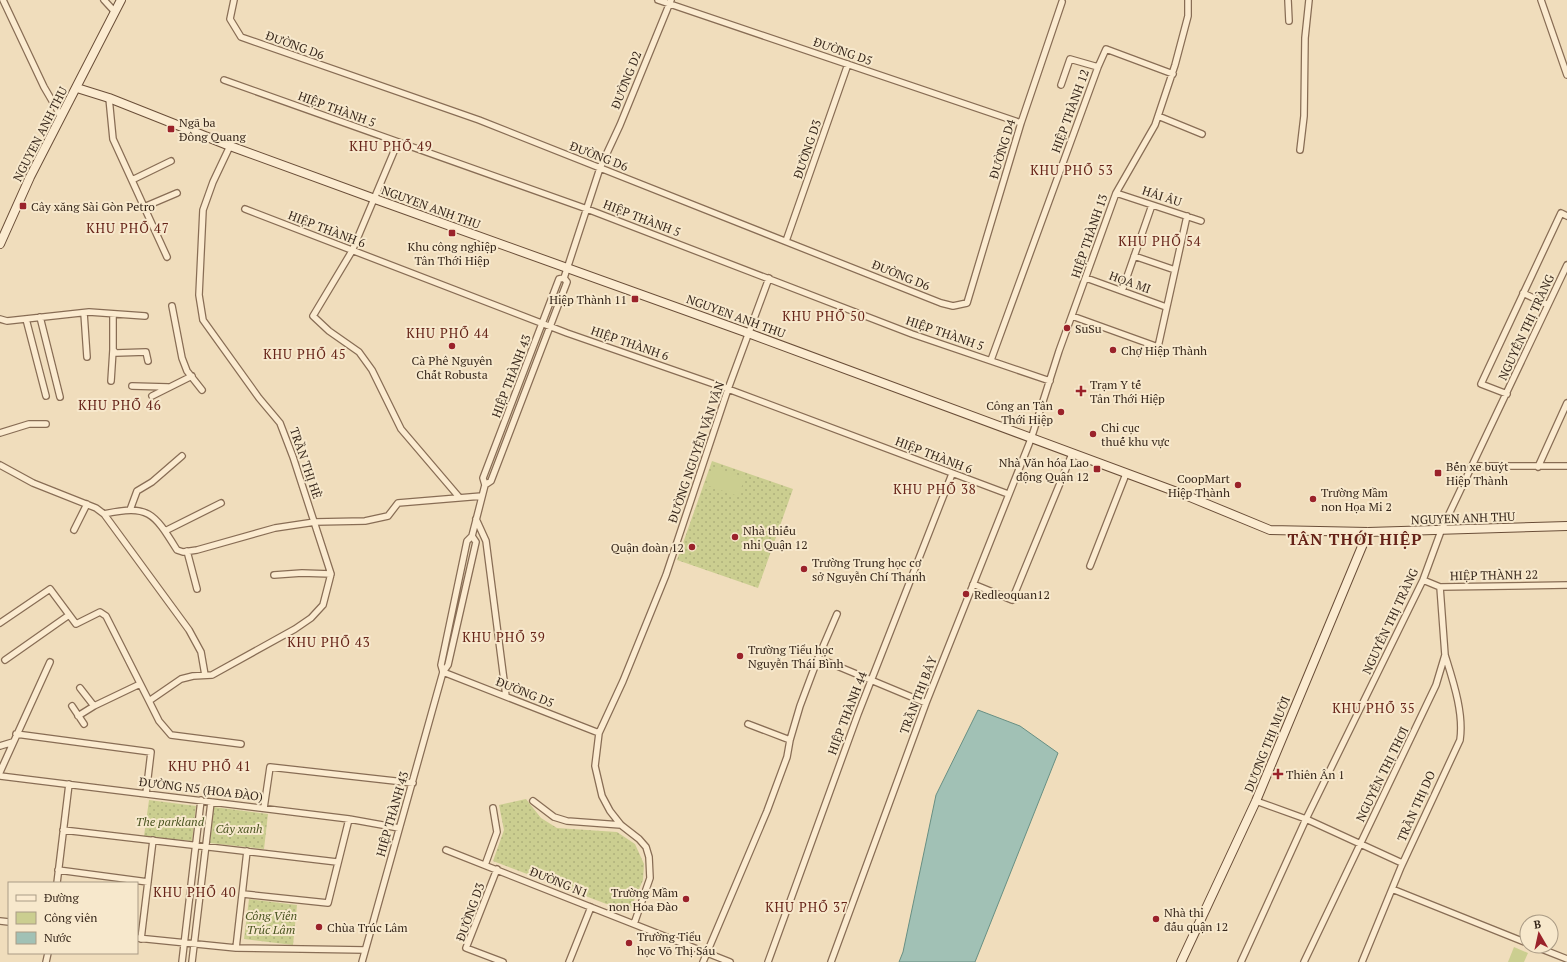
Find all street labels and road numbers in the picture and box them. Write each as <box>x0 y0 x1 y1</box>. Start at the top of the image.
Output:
street label: ĐƯỜNG D6 <box>264 27 327 63</box>
street label: ĐƯỜNG D5 <box>812 34 874 68</box>
street label: ĐƯỜNG D2 <box>608 49 644 111</box>
street label: HIỆP THÀNH 12 <box>1048 67 1092 155</box>
street label: NGUYEN ANH THU <box>10 84 70 184</box>
street label: HIỆP THÀNH 5 <box>296 88 378 130</box>
street label: ĐƯỜNG D4 <box>986 117 1018 181</box>
street label: ĐƯỜNG D3 <box>790 118 824 180</box>
street label: ĐƯỜNG D6 <box>568 138 631 174</box>
street label: NGUYEN ANH THU <box>379 182 483 232</box>
street label: HẢI ÂU <box>1140 183 1184 209</box>
street label: HIỆP THÀNH 13 <box>1068 192 1110 280</box>
street label: HIỆP THÀNH 5 <box>601 196 683 240</box>
street label: HIỆP THÀNH 6 <box>286 207 368 251</box>
street label: ĐƯỜNG D6 <box>870 257 933 294</box>
street label: HỌA MI <box>1107 268 1153 296</box>
street label: NGUYỄN THỊ TRÀNG <box>1495 271 1557 382</box>
street label: NGUYEN ANH THU <box>684 291 788 341</box>
street label: HIỆP THÀNH 5 <box>904 313 986 353</box>
street label: HIỆP THÀNH 6 <box>589 323 672 364</box>
street label: HIỆP THÀNH 43 <box>488 332 534 420</box>
street label: ĐƯỜNG NGUYỄN VĂN VÂN <box>665 379 727 525</box>
street label: TRẦN THỊ HÈ <box>287 425 325 501</box>
street label: HIỆP THÀNH 6 <box>893 433 975 477</box>
street label: NGUYEN ANH THU <box>1411 509 1515 527</box>
street label: NGUYỄN THỊ TRÀNG <box>1359 565 1421 676</box>
street label: HIỆP THÀNH 22 <box>1450 567 1538 583</box>
street label: TRẦN THỊ BẢY <box>896 654 940 736</box>
street label: HIỆP THÀNH 44 <box>824 669 870 757</box>
street label: ĐƯỜNG D5 <box>494 674 556 710</box>
street label: DƯƠNG THỊ MƯỜI <box>1241 694 1293 794</box>
street label: NGUYỄN THỊ THƠI <box>1352 724 1412 824</box>
street label: TRẦN THỊ DO <box>1394 768 1438 844</box>
street label: HIỆP THÀNH 43 <box>373 770 411 858</box>
street label: ĐƯỜNG N5 (HOA ĐÀO) <box>138 774 264 804</box>
street label: ĐƯỜNG N1 <box>528 864 590 900</box>
street label: ĐƯỜNG D3 <box>452 881 488 943</box>

